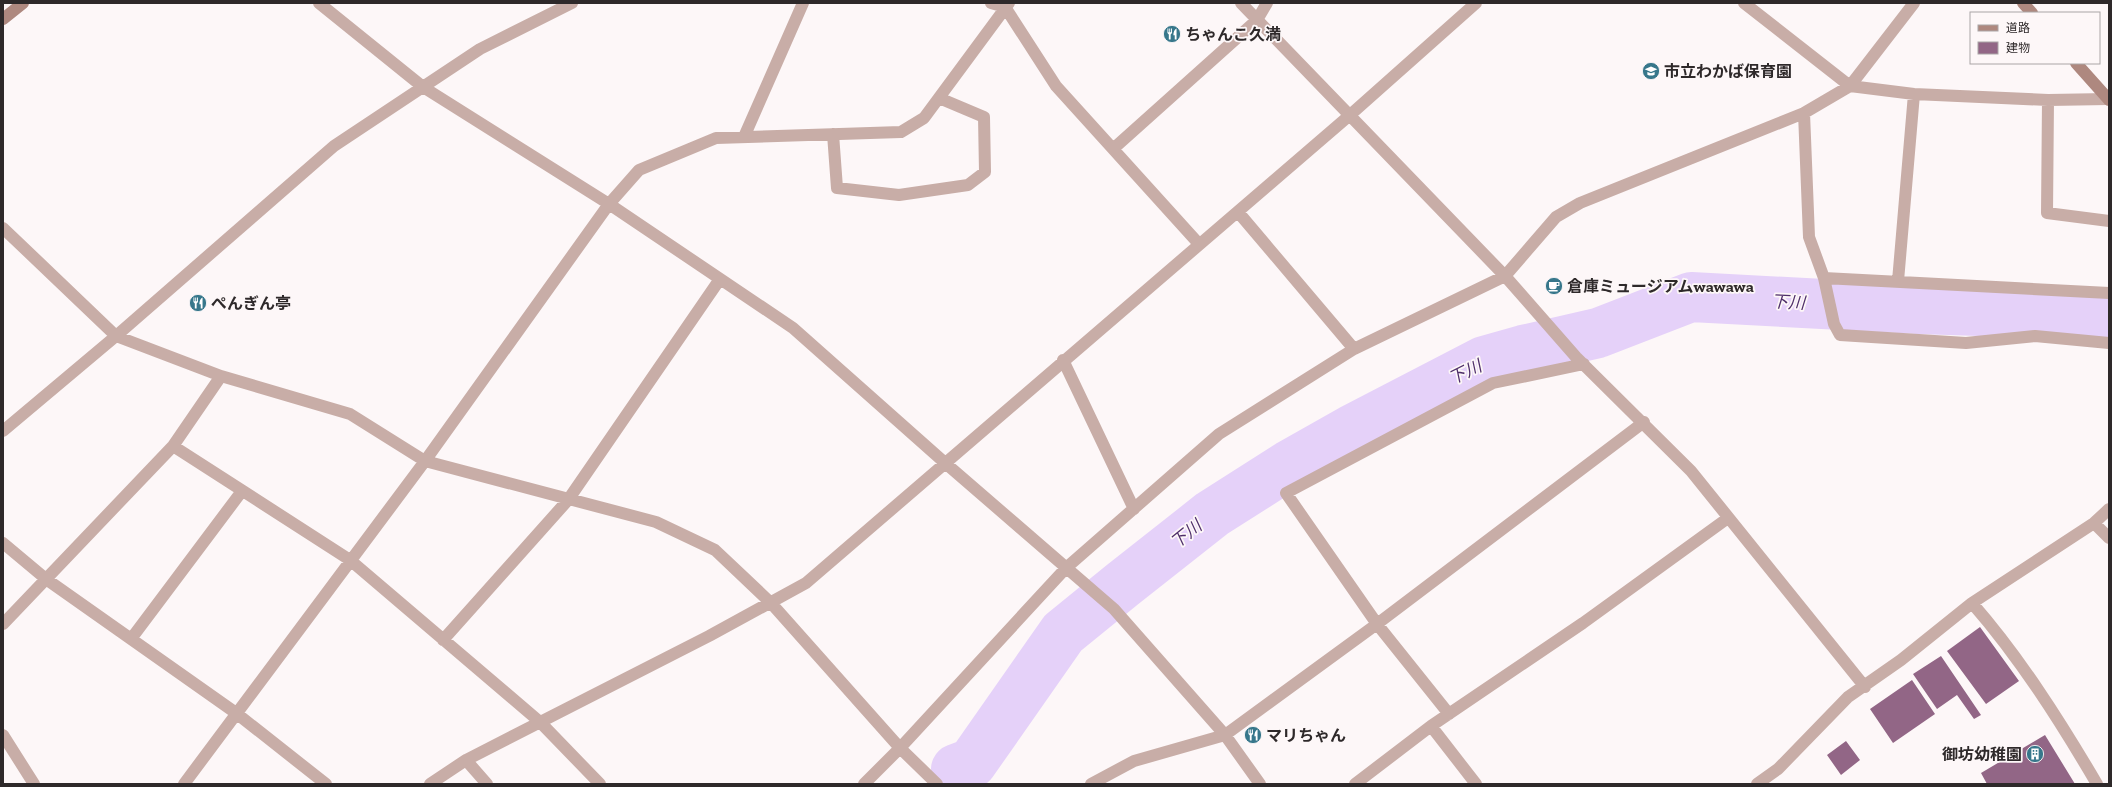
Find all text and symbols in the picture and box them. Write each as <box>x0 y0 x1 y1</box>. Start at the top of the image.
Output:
legend <box>1970 12 2100 64</box>
text: 道路 <box>2006 21 2030 35</box>
restaurant icon: ちゃんこ久満 <box>1162 24 1182 44</box>
place label: ちゃんこ久満 <box>1185 25 1281 44</box>
text: 建物 <box>2006 41 2030 55</box>
school or university icon: 市立わかば保育園 <box>1641 61 1661 81</box>
place label: 市立わかば保育園 <box>1664 62 1792 81</box>
cafe icon: 倉庫ミュージアムwawawa <box>1544 276 1564 296</box>
place label: 倉庫ミュージアムwawawa <box>1567 277 1754 296</box>
water label: 下川 <box>1770 291 1807 313</box>
restaurant icon: ぺんぎん亭 <box>188 293 208 313</box>
place label: ぺんぎん亭 <box>211 294 291 313</box>
water label: 下川 <box>1445 355 1486 388</box>
water label: 下川 <box>1166 514 1207 552</box>
restaurant icon: マリちゃん <box>1243 725 1263 745</box>
place label: マリちゃん <box>1266 726 1346 745</box>
building icon: 御坊幼稚園 <box>2025 744 2045 764</box>
place label: 御坊幼稚園 <box>1942 745 2022 764</box>

